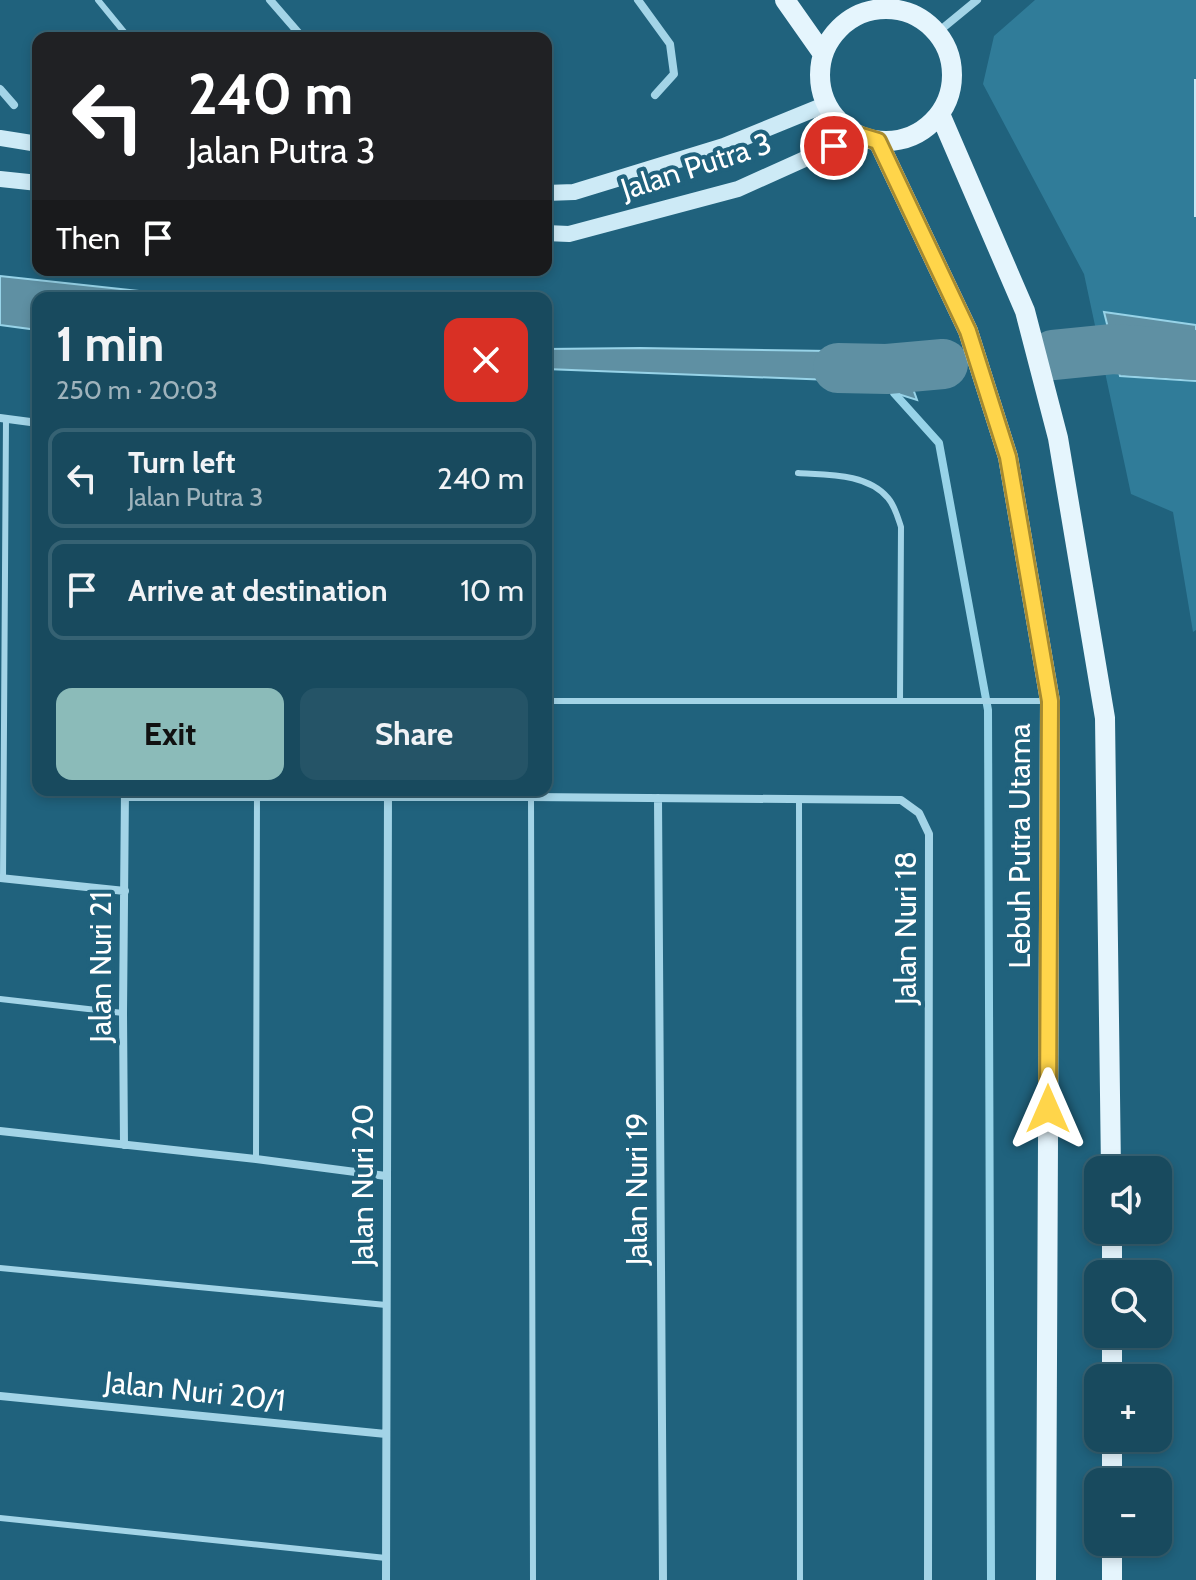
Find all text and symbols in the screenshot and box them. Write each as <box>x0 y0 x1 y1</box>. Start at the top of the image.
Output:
text: 240 m <box>188 60 353 128</box>
icon: left <box>56 64 160 168</box>
pin <box>800 112 868 180</box>
street label: Jalan Putra 3 <box>615 124 776 208</box>
icon: arrive <box>812 124 856 168</box>
text: Jalan Putra 3 <box>188 128 375 172</box>
icon: arrive <box>136 216 180 260</box>
text: Then <box>56 220 120 257</box>
text: 1 min <box>56 315 164 373</box>
button: close <box>444 318 528 402</box>
text: 250 m · 20:03 <box>56 374 218 406</box>
text: Turn left <box>128 444 236 481</box>
icon: left <box>60 456 104 500</box>
text: 240 m <box>437 460 524 497</box>
text: Jalan Putra 3 <box>128 481 263 513</box>
icon: arrive <box>60 568 104 612</box>
text: Arrive at destination <box>128 572 388 609</box>
text: 10 m <box>460 572 524 609</box>
button: Exit <box>56 688 284 780</box>
button: Share <box>300 688 528 780</box>
street label: Lebuh Putra Utama <box>1001 723 1038 969</box>
street label: Jalan Nuri 18 <box>887 851 924 1006</box>
street label: Jalan Nuri 21 <box>82 891 119 1044</box>
position arrow <box>1006 1067 1090 1151</box>
street label: Jalan Nuri 20 <box>344 1104 381 1267</box>
street label: Jalan Nuri 19 <box>618 1113 655 1266</box>
map controls <box>1084 1156 1172 1556</box>
button: sound <box>1084 1156 1172 1244</box>
button: search <box>1084 1260 1172 1348</box>
street label: Jalan Nuri 20/1 <box>102 1363 287 1419</box>
button: + <box>1084 1364 1172 1452</box>
button: − <box>1084 1468 1172 1556</box>

